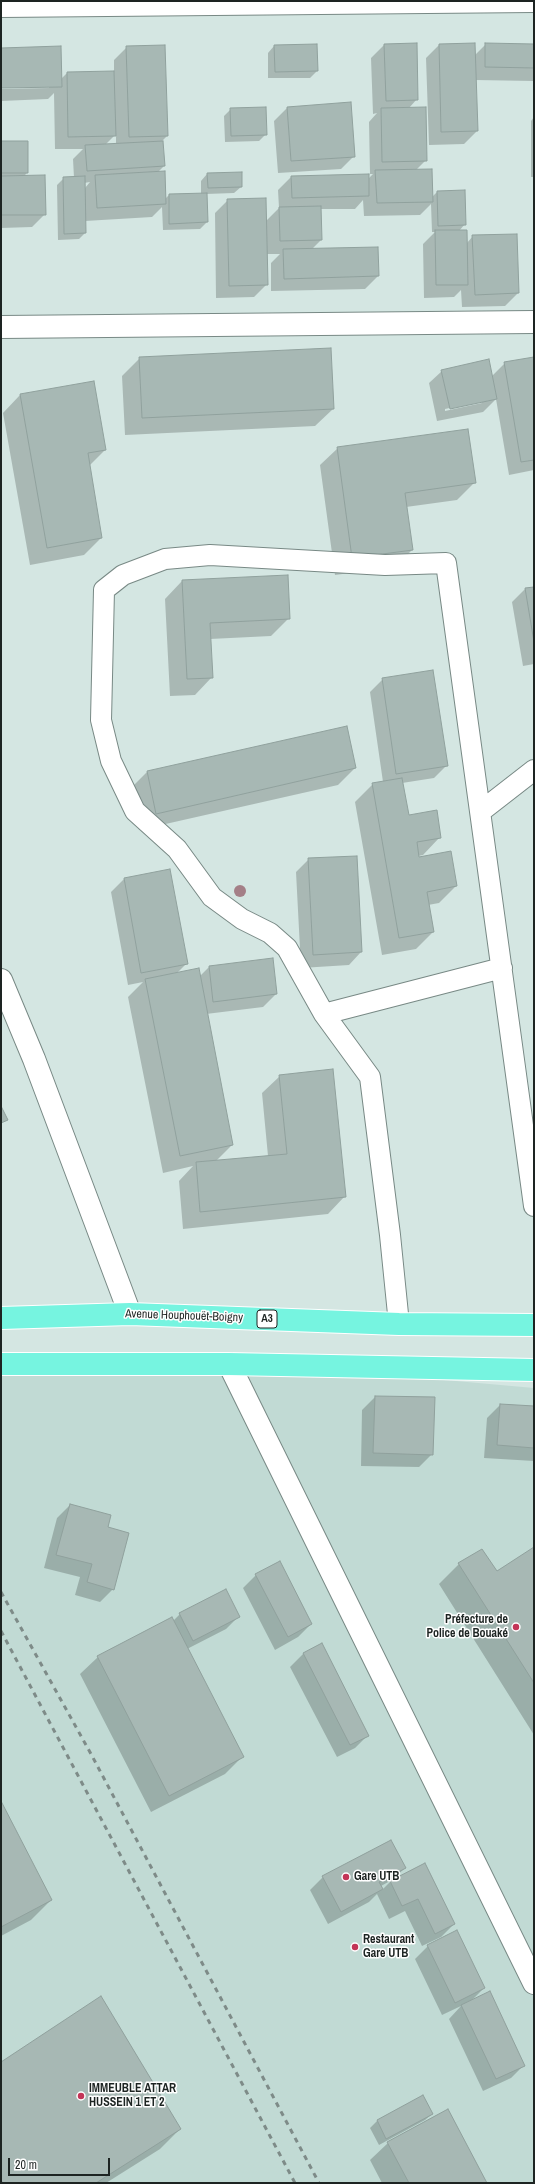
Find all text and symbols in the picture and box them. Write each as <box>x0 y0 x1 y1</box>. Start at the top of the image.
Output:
street label: Avenue Houphouët-Boigny <box>125 1307 243 1325</box>
road number: A3 <box>257 1310 277 1328</box>
place label: Préfecture de Police de Bouaké <box>427 1613 508 1641</box>
marker: Préfecture de Police de Bouaké <box>511 1622 521 1632</box>
place label: Gare UTB <box>354 1870 399 1884</box>
marker: Gare UTB <box>341 1872 351 1882</box>
place label: Restaurant Gare UTB <box>363 1933 414 1961</box>
marker: Restaurant Gare UTB <box>350 1942 360 1952</box>
place label: IMMEUBLE ATTAR HUSSEIN 1 ET 2 <box>89 2082 176 2110</box>
marker: IMMEUBLE ATTAR HUSSEIN 1 ET 2 <box>76 2091 86 2101</box>
scale bar <box>10 2150 112 2176</box>
text: 20 m <box>15 2157 37 2173</box>

